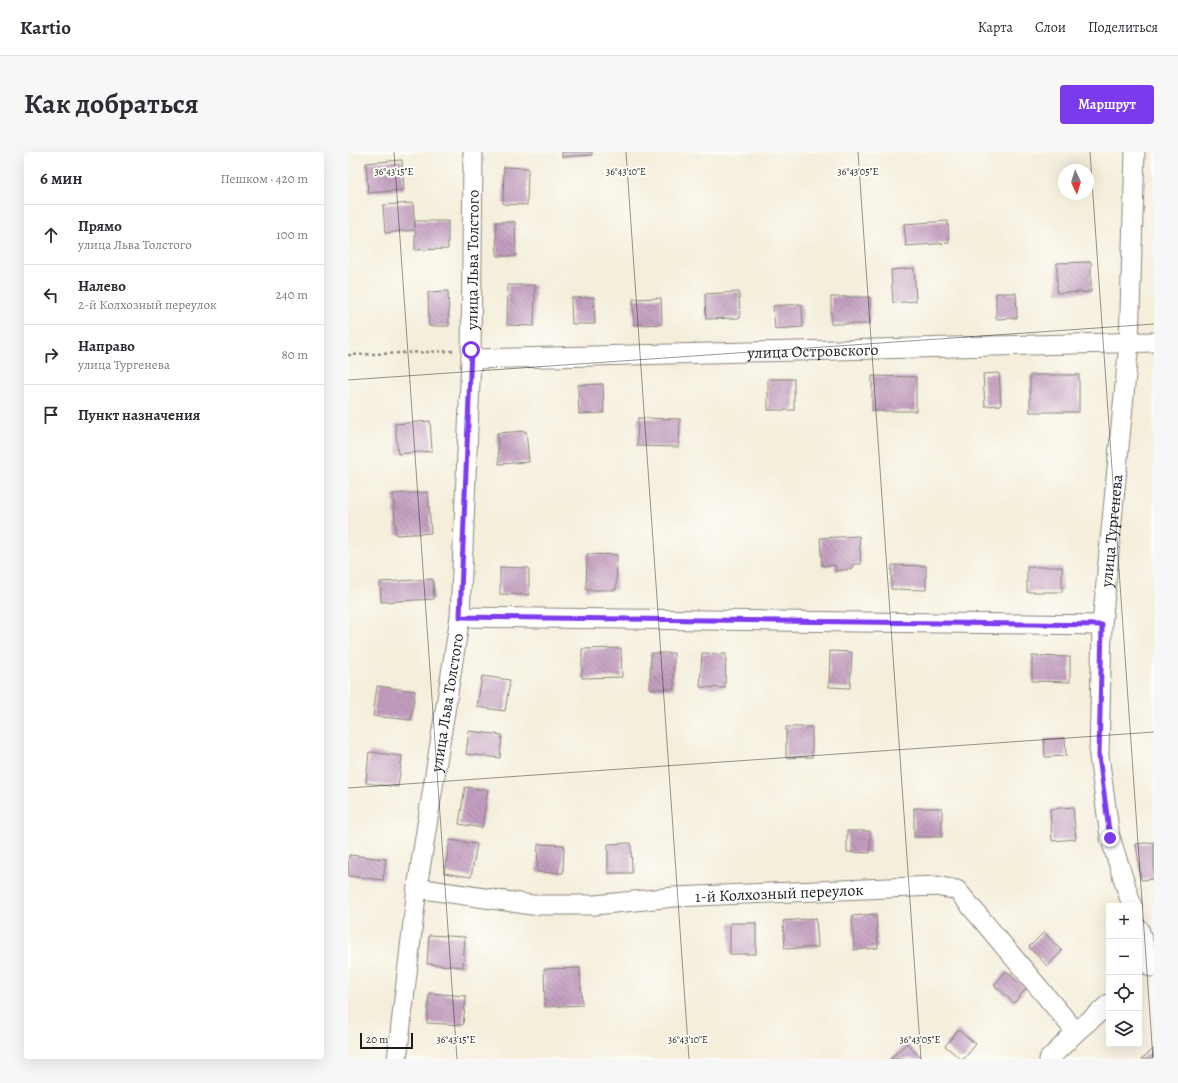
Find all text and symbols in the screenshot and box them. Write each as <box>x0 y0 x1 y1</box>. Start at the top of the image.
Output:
text: Kartio <box>20 15 71 41</box>
text: Карта <box>978 18 1013 37</box>
text: Слои <box>1035 18 1066 37</box>
text: Поделиться <box>1088 18 1158 37</box>
text: Как добраться <box>24 85 199 123</box>
button: Маршрут <box>1060 85 1154 124</box>
north arrow <box>1058 164 1094 200</box>
text: 36°43'15"E <box>375 165 414 178</box>
text: 36°43'10"E <box>606 165 646 178</box>
text: 36°43'05"E <box>838 165 878 178</box>
text: 6 мин <box>40 167 82 190</box>
text: Пешком · 420 m <box>221 170 308 187</box>
street label: улица Льва Толстого <box>461 190 485 331</box>
text: Прямо <box>78 216 122 236</box>
icon: ahead <box>40 224 62 246</box>
text: 100 m <box>276 226 308 243</box>
text: улица Льва Толстого <box>78 236 192 253</box>
text: Налево <box>78 276 126 296</box>
icon: left <box>40 284 62 306</box>
text: 240 m <box>276 286 308 303</box>
text: 2-й Колхозный переулок <box>78 296 217 313</box>
text: Направо <box>78 336 135 356</box>
street label: улица Островского <box>746 339 879 364</box>
route start <box>462 341 480 359</box>
icon: right <box>40 344 62 366</box>
text: 80 m <box>281 346 308 363</box>
text: улица Тургенева <box>78 356 170 373</box>
icon: arrive <box>40 404 62 426</box>
text: Пункт назначения <box>78 405 200 425</box>
street label: улица Тургенева <box>1096 473 1128 589</box>
street label: улица Льва Толстого <box>425 632 469 775</box>
route end <box>1101 829 1119 847</box>
street label: 1-й Колхозный переулок <box>695 879 864 908</box>
map controls <box>1106 903 1142 1047</box>
button: + <box>1106 903 1142 939</box>
button: − <box>1106 939 1142 975</box>
button: locate <box>1106 975 1142 1011</box>
button: layers <box>1106 1011 1142 1047</box>
scale bar <box>360 1031 413 1050</box>
text: 20 m <box>366 1032 388 1047</box>
text: 36°43'15"E <box>437 1033 476 1046</box>
text: 36°43'10"E <box>668 1033 708 1046</box>
text: 36°43'05"E <box>900 1033 940 1046</box>

